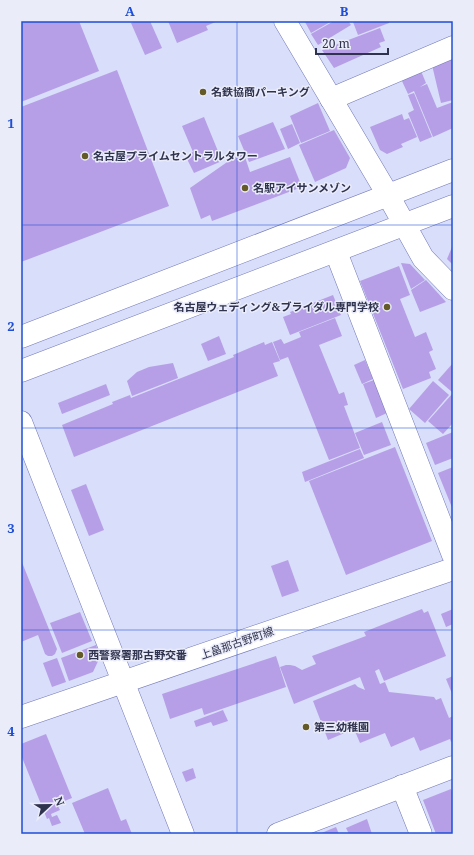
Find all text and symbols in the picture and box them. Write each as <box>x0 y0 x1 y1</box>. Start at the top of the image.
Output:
text: A <box>125 2 135 20</box>
text: B <box>340 2 349 20</box>
scale bar <box>316 30 388 56</box>
text: 20 m <box>322 35 350 52</box>
place label: 名鉄協商パーキング <box>211 84 310 99</box>
marker: 名鉄協商パーキング <box>198 87 208 97</box>
text: 1 <box>7 114 15 132</box>
place label: 名古屋プライムセントラルタワー <box>93 148 258 163</box>
marker: 名古屋プライムセントラルタワー <box>80 151 90 161</box>
place label: 名駅アイサンメゾン <box>253 180 351 195</box>
marker: 名駅アイサンメゾン <box>240 183 250 193</box>
place label: 名古屋ウェディング&ブライダル専門学校 <box>173 299 379 314</box>
marker: 名古屋ウェディング&ブライダル専門学校 <box>382 302 392 312</box>
text: 2 <box>7 317 15 335</box>
text: 3 <box>7 519 15 537</box>
street label: 上畠那古野町線 <box>198 623 276 662</box>
place label: 西警察署那古野交番 <box>88 647 187 662</box>
marker: 西警察署那古野交番 <box>75 650 85 660</box>
place label: 第三幼稚園 <box>314 719 369 734</box>
text: 4 <box>7 722 15 740</box>
marker: 第三幼稚園 <box>301 722 311 732</box>
north arrow <box>30 785 70 825</box>
text: N <box>51 794 68 808</box>

